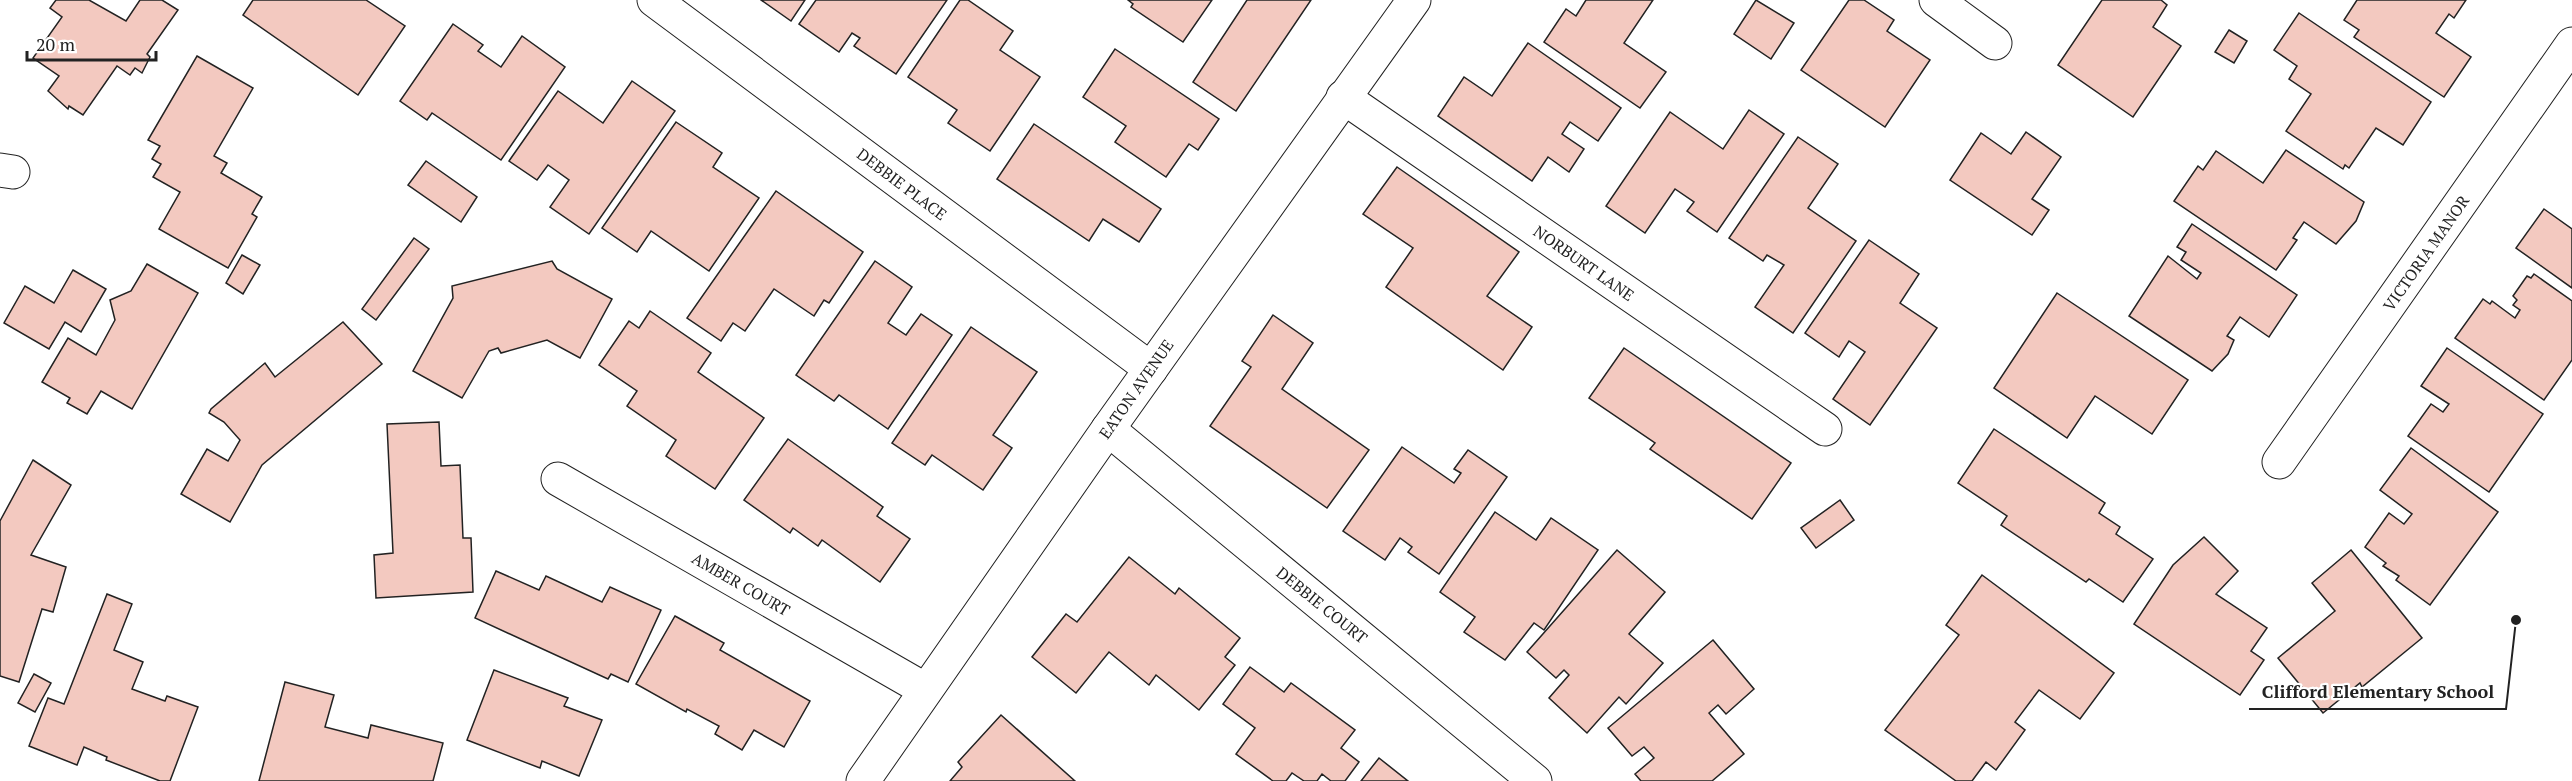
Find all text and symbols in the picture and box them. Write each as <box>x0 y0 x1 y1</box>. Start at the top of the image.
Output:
scale bar <box>27 24 156 62</box>
text: 20 m <box>36 32 76 56</box>
street label: DEBBIE PLACE <box>853 143 951 225</box>
street label: VICTORIA MANOR <box>2378 190 2475 315</box>
street label: NORBURT LANE <box>1529 220 1639 306</box>
street label: EATON AVENUE <box>1093 335 1179 443</box>
street label: AMBER COURT <box>688 547 794 621</box>
street label: DEBBIE COURT <box>1272 562 1372 649</box>
callout: Clifford Elementary School <box>2249 673 2506 709</box>
text: Clifford Elementary School <box>2262 679 2494 703</box>

